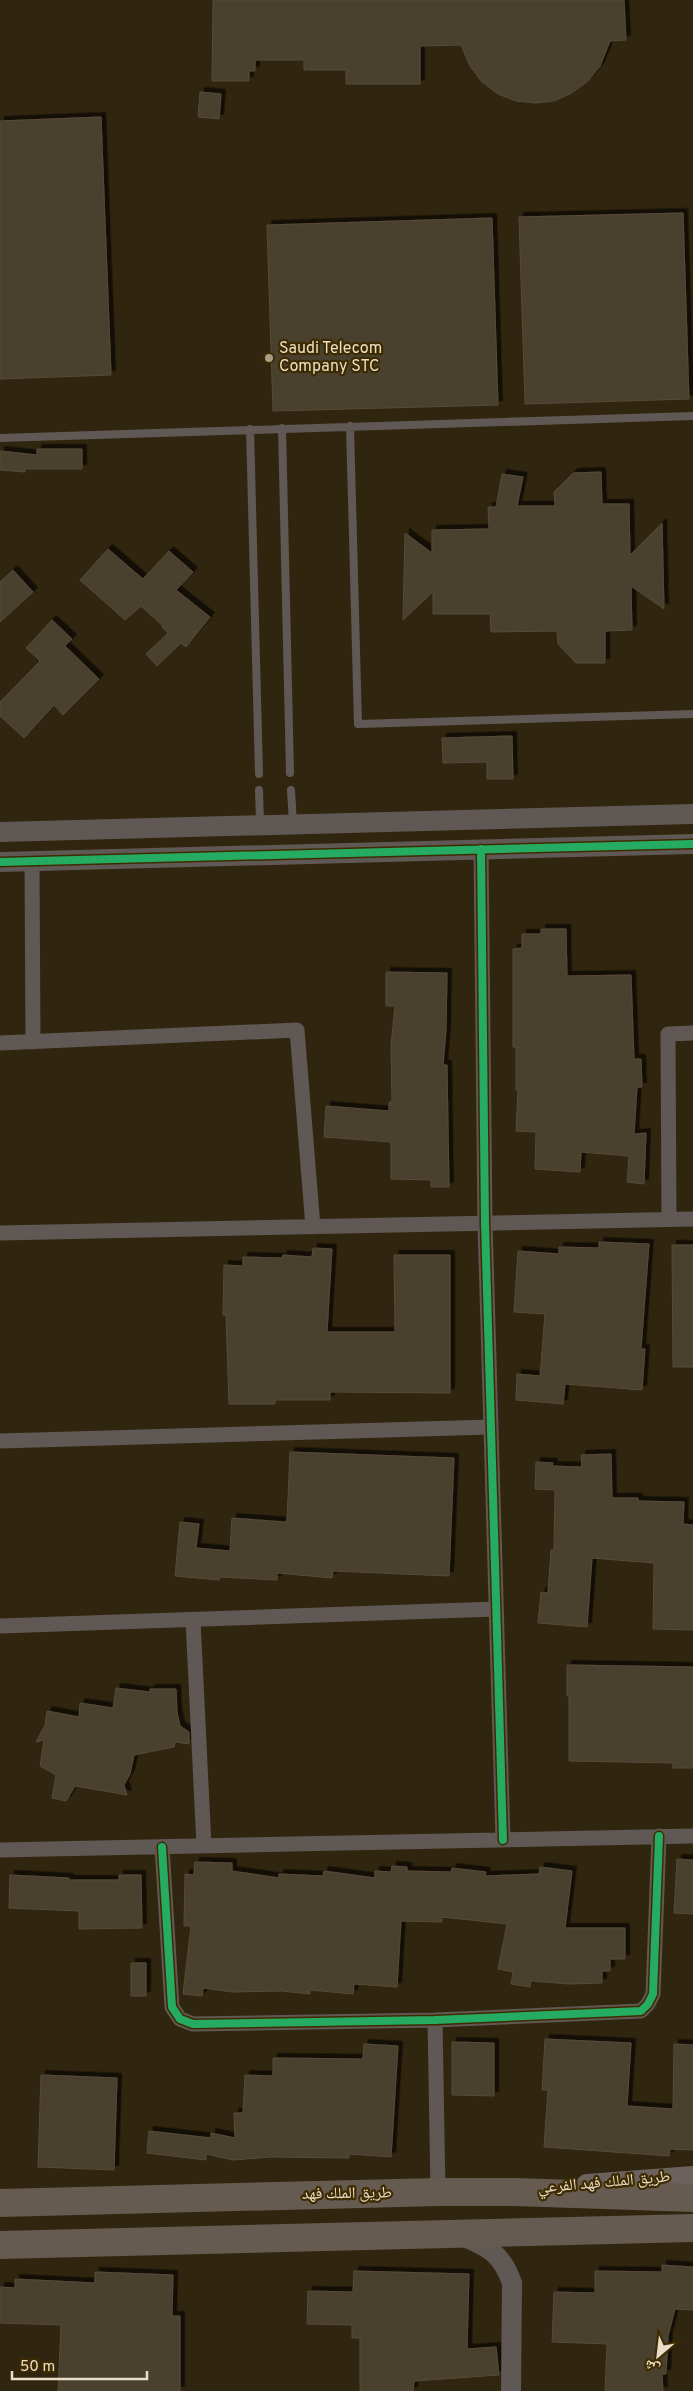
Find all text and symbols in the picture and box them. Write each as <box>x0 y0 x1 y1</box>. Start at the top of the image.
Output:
place label: Saudi Telecom Company STC <box>279 339 382 377</box>
marker: Saudi Telecom Company STC <box>263 352 275 364</box>
street label: طريق الملك فهد الفرعي <box>537 2167 671 2200</box>
street label: طريق الملك فهد <box>302 2183 392 2205</box>
north arrow <box>633 2331 683 2381</box>
scale bar <box>12 2348 148 2380</box>
text: ش <box>642 2355 663 2377</box>
text: 50 m <box>20 2358 55 2377</box>

